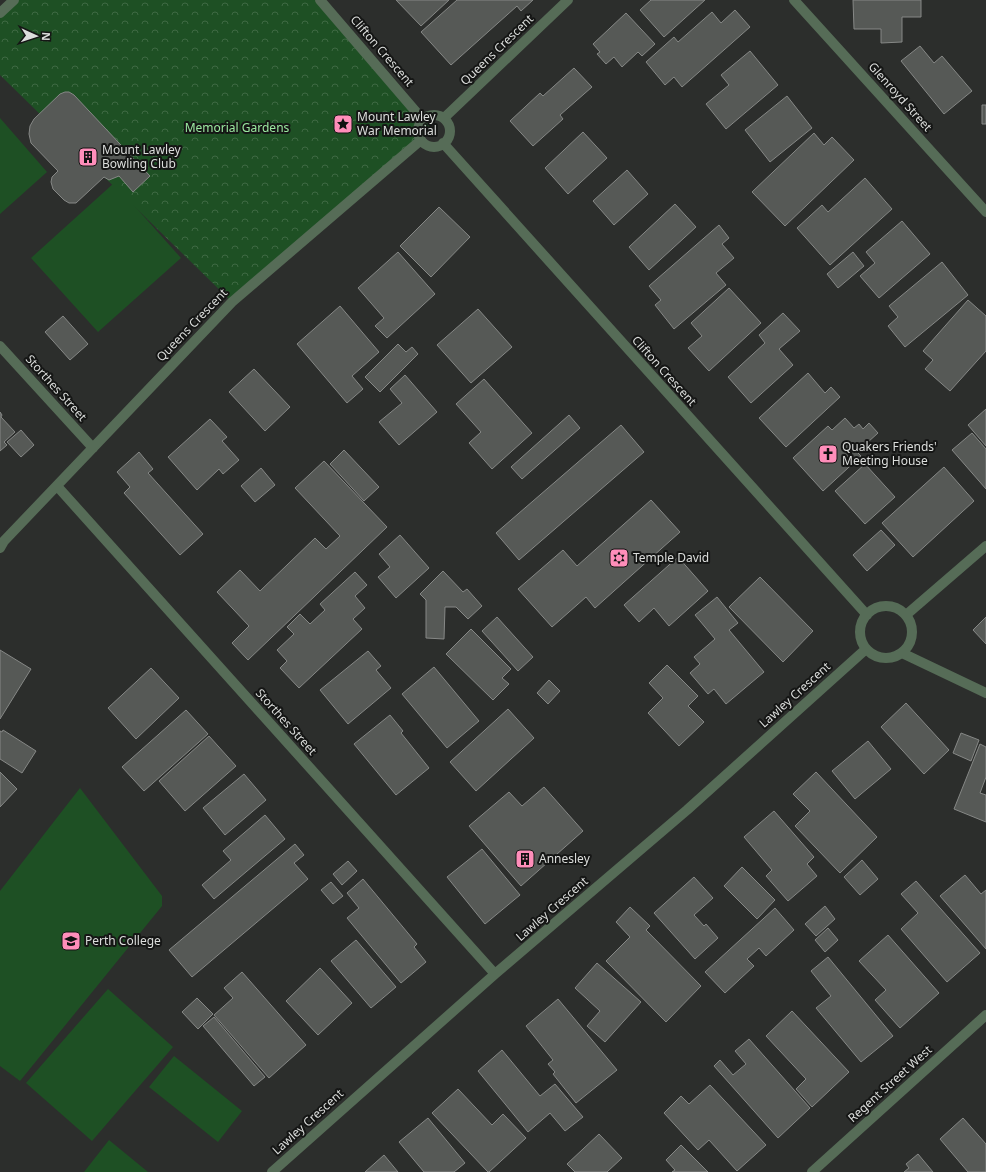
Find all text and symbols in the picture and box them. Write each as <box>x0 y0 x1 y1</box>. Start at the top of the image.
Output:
street label: Queens Crescent <box>456 10 537 89</box>
street label: Clifton Crescent <box>347 11 418 90</box>
north arrow <box>16 16 56 56</box>
text: N <box>39 32 54 41</box>
street label: Glenroyd Street <box>865 58 937 135</box>
place label: Mount Lawley War Memorial <box>357 108 437 139</box>
place icon: Mount Lawley War Memorial <box>332 113 354 135</box>
park label: Memorial Gardens <box>185 119 290 136</box>
place label: Mount Lawley Bowling Club <box>102 141 182 172</box>
building icon: Mount Lawley Bowling Club <box>77 146 99 168</box>
street label: Queens Crescent <box>152 284 231 365</box>
street label: Clifton Crescent <box>628 332 701 410</box>
street label: Storthes Street <box>22 351 91 425</box>
place label: Quakers Friends' Meeting House <box>842 438 937 469</box>
church icon: Quakers Friends' Meeting House <box>817 443 839 465</box>
synagogue icon: Temple David <box>608 547 630 569</box>
place label: Temple David <box>633 549 709 566</box>
street label: Lawley Crescent <box>755 658 834 731</box>
street label: Storthes Street <box>252 685 321 759</box>
building icon: Annesley <box>514 848 536 870</box>
place label: Annesley <box>539 850 591 867</box>
street label: Lawley Crescent <box>512 872 592 945</box>
school or university icon: Perth College <box>60 930 82 952</box>
place label: Perth College <box>85 932 161 949</box>
street label: Regent Street West <box>844 1041 936 1126</box>
street label: Lawley Crescent <box>268 1085 347 1158</box>

